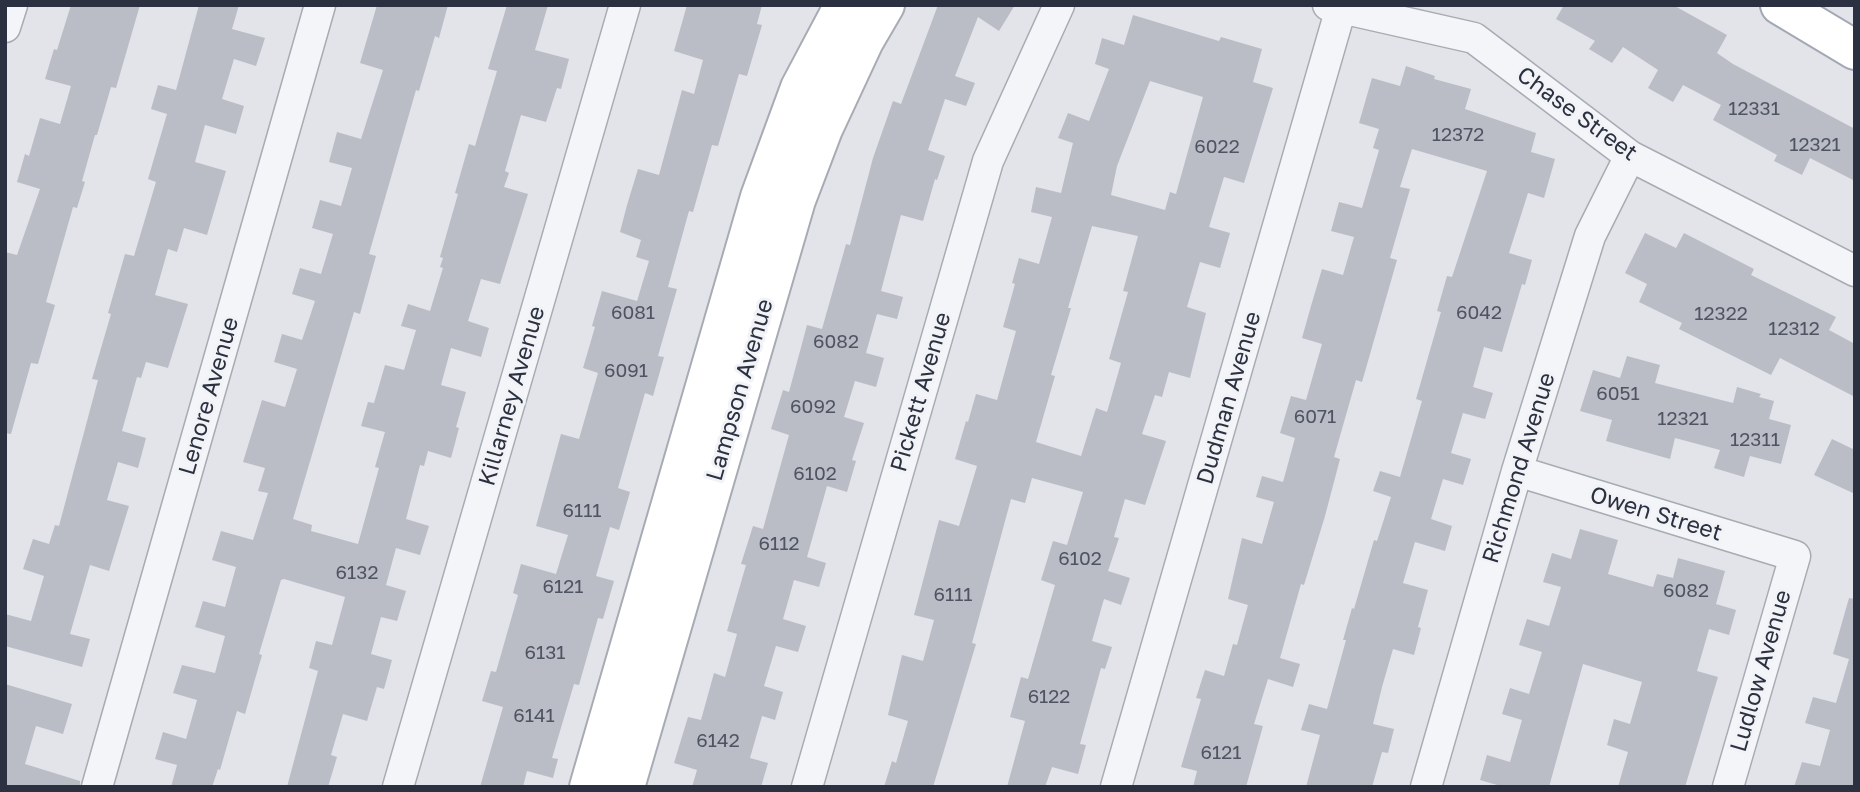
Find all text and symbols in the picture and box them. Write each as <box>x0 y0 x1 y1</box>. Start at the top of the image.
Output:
street label: Chase Street <box>1511 61 1643 167</box>
house number: 12331 <box>1728 98 1780 120</box>
house number: 12372 <box>1432 124 1484 146</box>
house number: 12321 <box>1789 134 1841 156</box>
house number: 6022 <box>1194 136 1240 158</box>
street label: Lampson Avenue <box>701 296 779 484</box>
house number: 6081 <box>611 302 655 324</box>
house number: 6042 <box>1456 302 1502 324</box>
street label: Killarney Avenue <box>473 303 551 489</box>
house number: 12322 <box>1694 303 1748 325</box>
street label: Dudman Avenue <box>1191 308 1267 488</box>
street label: Pickett Avenue <box>885 309 957 475</box>
street label: Lenore Avenue <box>173 314 245 478</box>
house number: 12312 <box>1768 318 1820 340</box>
house number: 6082 <box>813 331 859 353</box>
house number: 6091 <box>604 360 648 382</box>
street label: Richmond Avenue <box>1477 369 1561 567</box>
house number: 6051 <box>1596 383 1640 405</box>
house number: 6092 <box>790 396 836 418</box>
house number: 6071 <box>1294 406 1336 428</box>
house number: 12321 <box>1657 408 1709 430</box>
house number: 12311 <box>1730 429 1780 451</box>
house number: 6102 <box>793 463 837 485</box>
street label: Owen Street <box>1587 481 1725 547</box>
house number: 6111 <box>562 500 602 522</box>
house number: 6112 <box>759 533 799 555</box>
house number: 6102 <box>1058 548 1102 570</box>
house number: 6132 <box>336 562 378 584</box>
house number: 6121 <box>543 576 583 598</box>
house number: 6082 <box>1663 580 1709 602</box>
house number: 6111 <box>933 584 973 606</box>
street label: Ludlow Avenue <box>1725 587 1797 755</box>
house number: 6131 <box>524 642 566 664</box>
house number: 6122 <box>1028 686 1070 708</box>
house number: 6141 <box>513 705 555 727</box>
house number: 6142 <box>696 730 740 752</box>
house number: 6121 <box>1201 742 1241 764</box>

